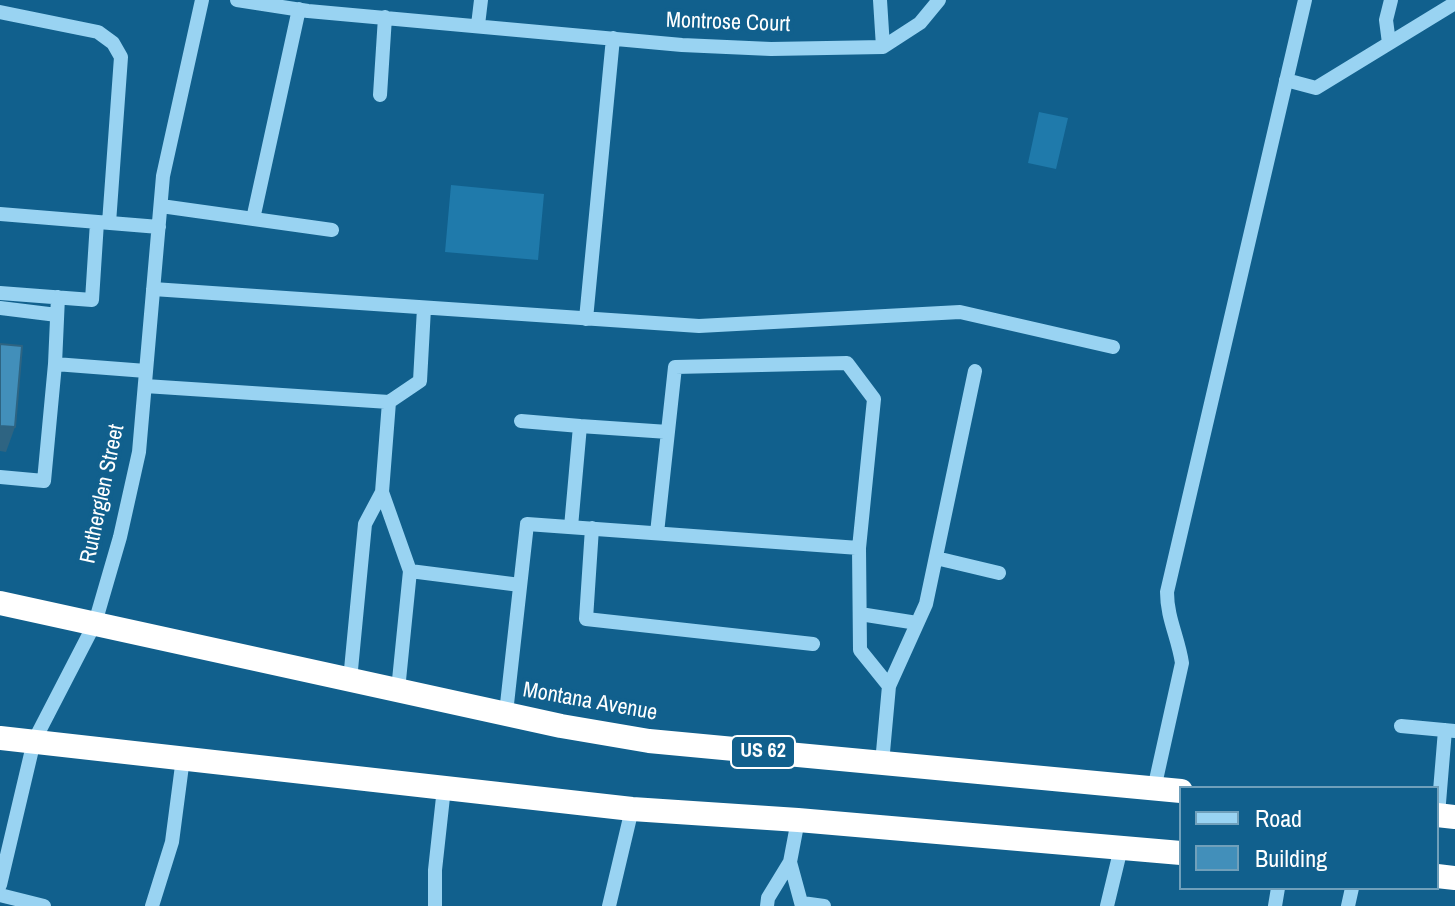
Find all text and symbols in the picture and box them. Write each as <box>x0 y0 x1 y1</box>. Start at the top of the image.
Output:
street label: Montrose Court <box>665 8 791 38</box>
street label: Rutherglen Street <box>75 422 131 566</box>
street label: Montana Avenue <box>521 677 659 727</box>
road number: US 62 <box>731 736 795 768</box>
legend <box>1179 786 1439 890</box>
text: Road <box>1255 802 1302 834</box>
text: Building <box>1255 842 1327 874</box>

